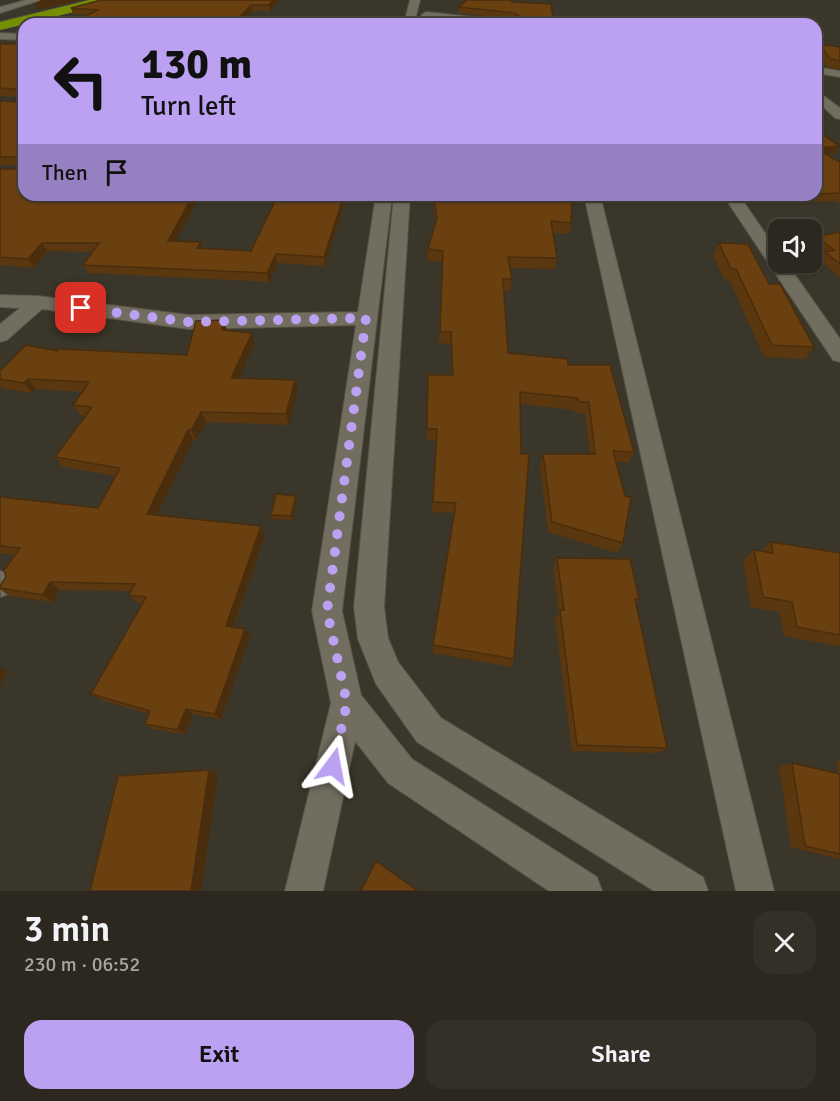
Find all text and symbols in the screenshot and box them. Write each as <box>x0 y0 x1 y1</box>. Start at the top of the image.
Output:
text: 130 m <box>141 39 252 90</box>
icon: left <box>42 42 120 120</box>
text: Turn left <box>141 90 236 123</box>
icon: arrive <box>100 156 133 189</box>
text: Then <box>42 159 88 186</box>
map controls <box>768 219 822 273</box>
button: sound <box>768 219 822 273</box>
pin <box>55 282 106 333</box>
icon: arrive <box>64 291 97 324</box>
position arrow <box>301 734 365 798</box>
text: 3 min <box>24 907 110 952</box>
button: close <box>753 911 816 974</box>
text: 230 m · 06:52 <box>24 952 140 977</box>
button: Exit <box>24 1020 414 1089</box>
button: Share <box>426 1020 816 1089</box>

